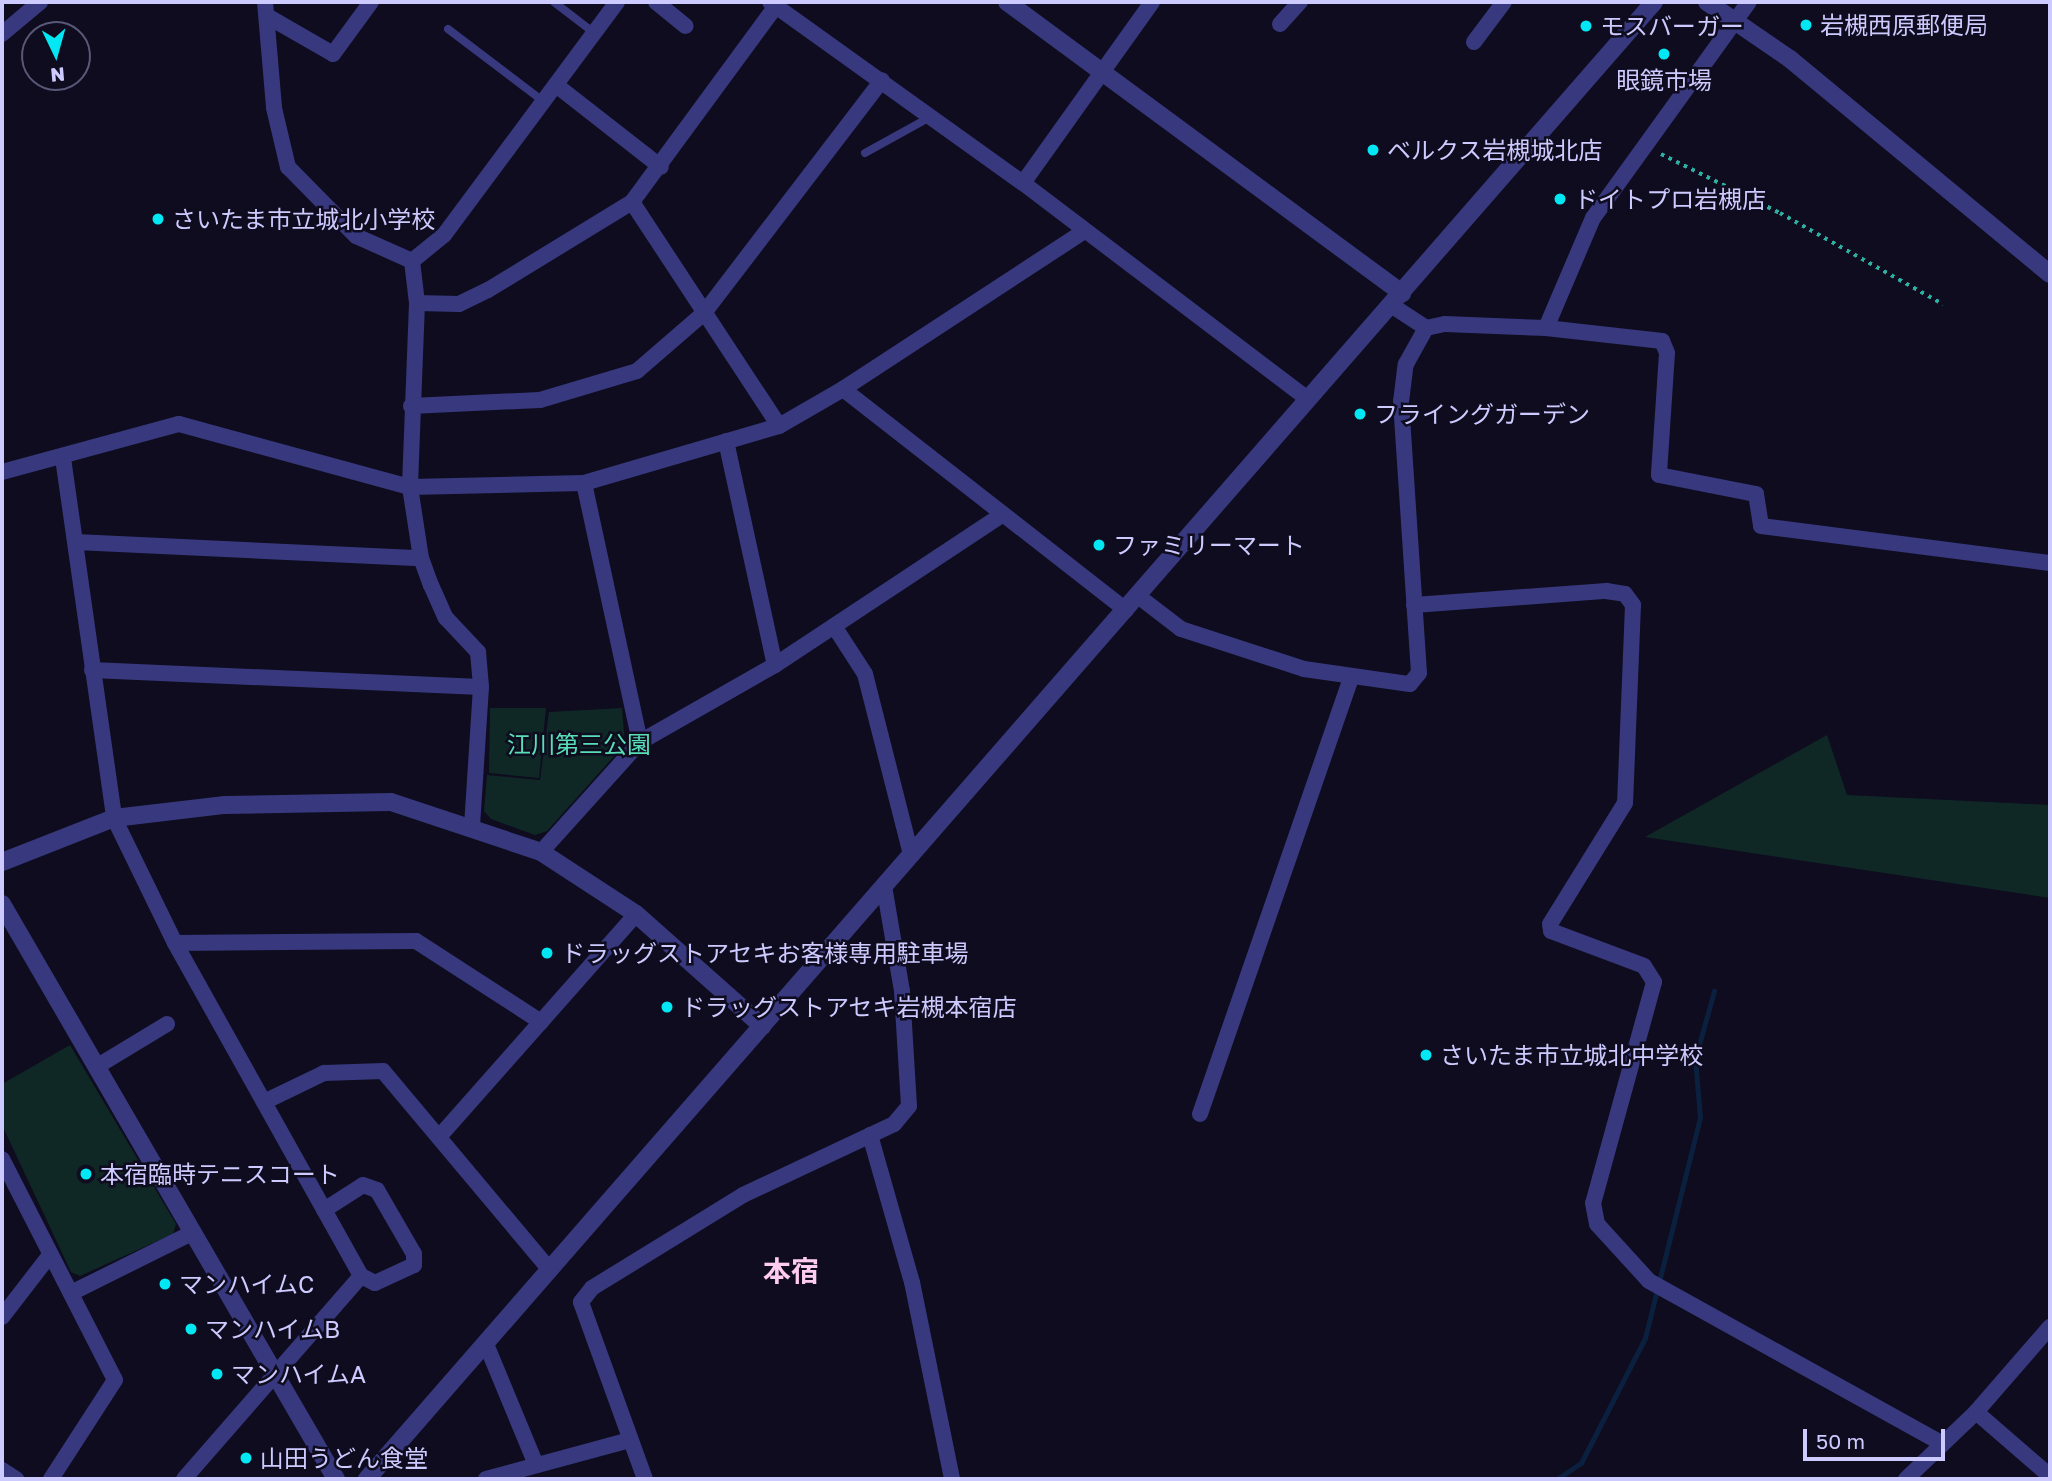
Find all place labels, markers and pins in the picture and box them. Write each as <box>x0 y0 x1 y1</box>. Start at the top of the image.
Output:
place label: 岩槻西原郵便局 <box>1820 11 1988 39</box>
place label: モスバーガー <box>1600 12 1744 40</box>
marker: 岩槻西原郵便局 <box>1798 17 1814 33</box>
marker: モスバーガー <box>1578 18 1594 34</box>
marker: 眼鏡市場 <box>1656 46 1672 62</box>
place label: 眼鏡市場 <box>1616 66 1712 94</box>
place label: ベルクス岩槻城北店 <box>1387 136 1603 164</box>
marker: ベルクス岩槻城北店 <box>1365 142 1381 158</box>
place label: ドイトプロ岩槻店 <box>1574 185 1766 213</box>
marker: ドイトプロ岩槻店 <box>1552 191 1568 207</box>
place label: さいたま市立城北小学校 <box>172 205 436 233</box>
marker: さいたま市立城北小学校 <box>150 211 166 227</box>
place label: フライングガーデン <box>1374 400 1590 428</box>
marker: フライングガーデン <box>1352 406 1368 422</box>
place label: ファミリーマート <box>1113 531 1305 559</box>
marker: ファミリーマート <box>1091 537 1107 553</box>
place label: ドラッグストアセキお客様専用駐車場 <box>561 939 969 967</box>
marker: ドラッグストアセキお客様専用駐車場 <box>539 945 555 961</box>
place label: ドラッグストアセキ岩槻本宿店 <box>681 993 1017 1021</box>
marker: ドラッグストアセキ岩槻本宿店 <box>659 999 675 1015</box>
place label: さいたま市立城北中学校 <box>1440 1041 1704 1069</box>
marker: さいたま市立城北中学校 <box>1418 1047 1434 1063</box>
place label: 本宿臨時テニスコート <box>100 1160 340 1188</box>
marker: 本宿臨時テニスコート <box>78 1166 94 1182</box>
place label: マンハイムC <box>179 1270 315 1298</box>
marker: マンハイムC <box>157 1276 173 1292</box>
place label: マンハイムB <box>205 1315 341 1343</box>
marker: マンハイムB <box>183 1321 199 1337</box>
place label: マンハイムA <box>231 1360 367 1388</box>
marker: マンハイムA <box>209 1366 225 1382</box>
place label: 山田うどん食堂 <box>260 1444 428 1472</box>
marker: 山田うどん食堂 <box>238 1450 254 1466</box>

